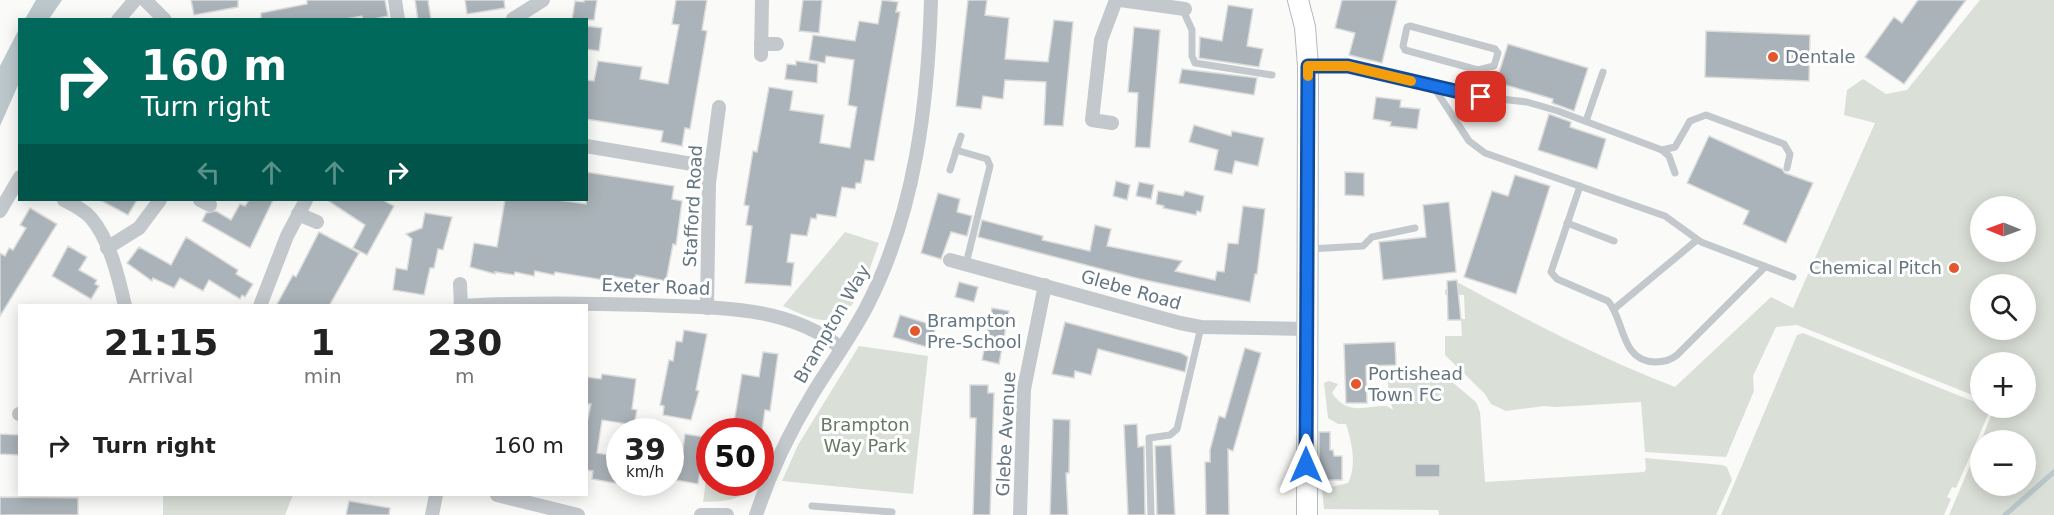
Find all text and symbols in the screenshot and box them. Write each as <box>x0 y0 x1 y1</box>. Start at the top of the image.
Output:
text: 160 m <box>141 41 287 90</box>
icon: right <box>42 42 120 120</box>
place label: Dentale <box>1785 46 1856 67</box>
marker: Dentale <box>1766 50 1780 64</box>
pin <box>1455 71 1506 122</box>
icon: arrive <box>1464 80 1497 113</box>
text: Turn right <box>141 91 270 122</box>
street label: Stafford Road <box>679 144 706 268</box>
icon: left <box>192 156 225 189</box>
icon: ahead <box>255 156 288 189</box>
icon: ahead <box>318 156 351 189</box>
icon: right <box>381 156 414 189</box>
north arrow <box>1970 196 2036 262</box>
map controls <box>1970 196 2036 496</box>
place label: Chemical Pitch <box>1809 257 1942 278</box>
street label: Brampton Way <box>789 260 874 387</box>
marker: Chemical Pitch <box>1947 261 1961 275</box>
street label: Glebe Road <box>1079 265 1184 314</box>
street label: Exeter Road <box>601 274 711 299</box>
button: search <box>1970 274 2036 340</box>
place label: Brampton Pre-School <box>927 310 1022 352</box>
text: 21:15 <box>104 322 218 363</box>
text: 1 <box>310 322 335 363</box>
text: 230 <box>427 322 502 363</box>
marker: Brampton Pre-School <box>908 324 922 338</box>
button: + <box>1970 352 2036 418</box>
place label: Portishead Town FC <box>1367 363 1463 405</box>
text: Arrival <box>128 364 193 388</box>
text: min <box>304 364 342 388</box>
text: m <box>455 364 475 388</box>
street label: Glebe Avenue <box>992 371 1019 497</box>
marker: Portishead Town FC <box>1349 377 1363 391</box>
park label: Brampton Way Park <box>820 414 910 456</box>
speed limit sign: 50 <box>696 418 774 496</box>
icon: right <box>42 429 75 462</box>
button: − <box>1970 430 2036 496</box>
text: 39 <box>624 432 666 467</box>
text: Turn right <box>93 433 216 458</box>
text: 160 m <box>494 433 564 458</box>
position arrow <box>1274 433 1338 497</box>
text: km/h <box>626 463 664 481</box>

